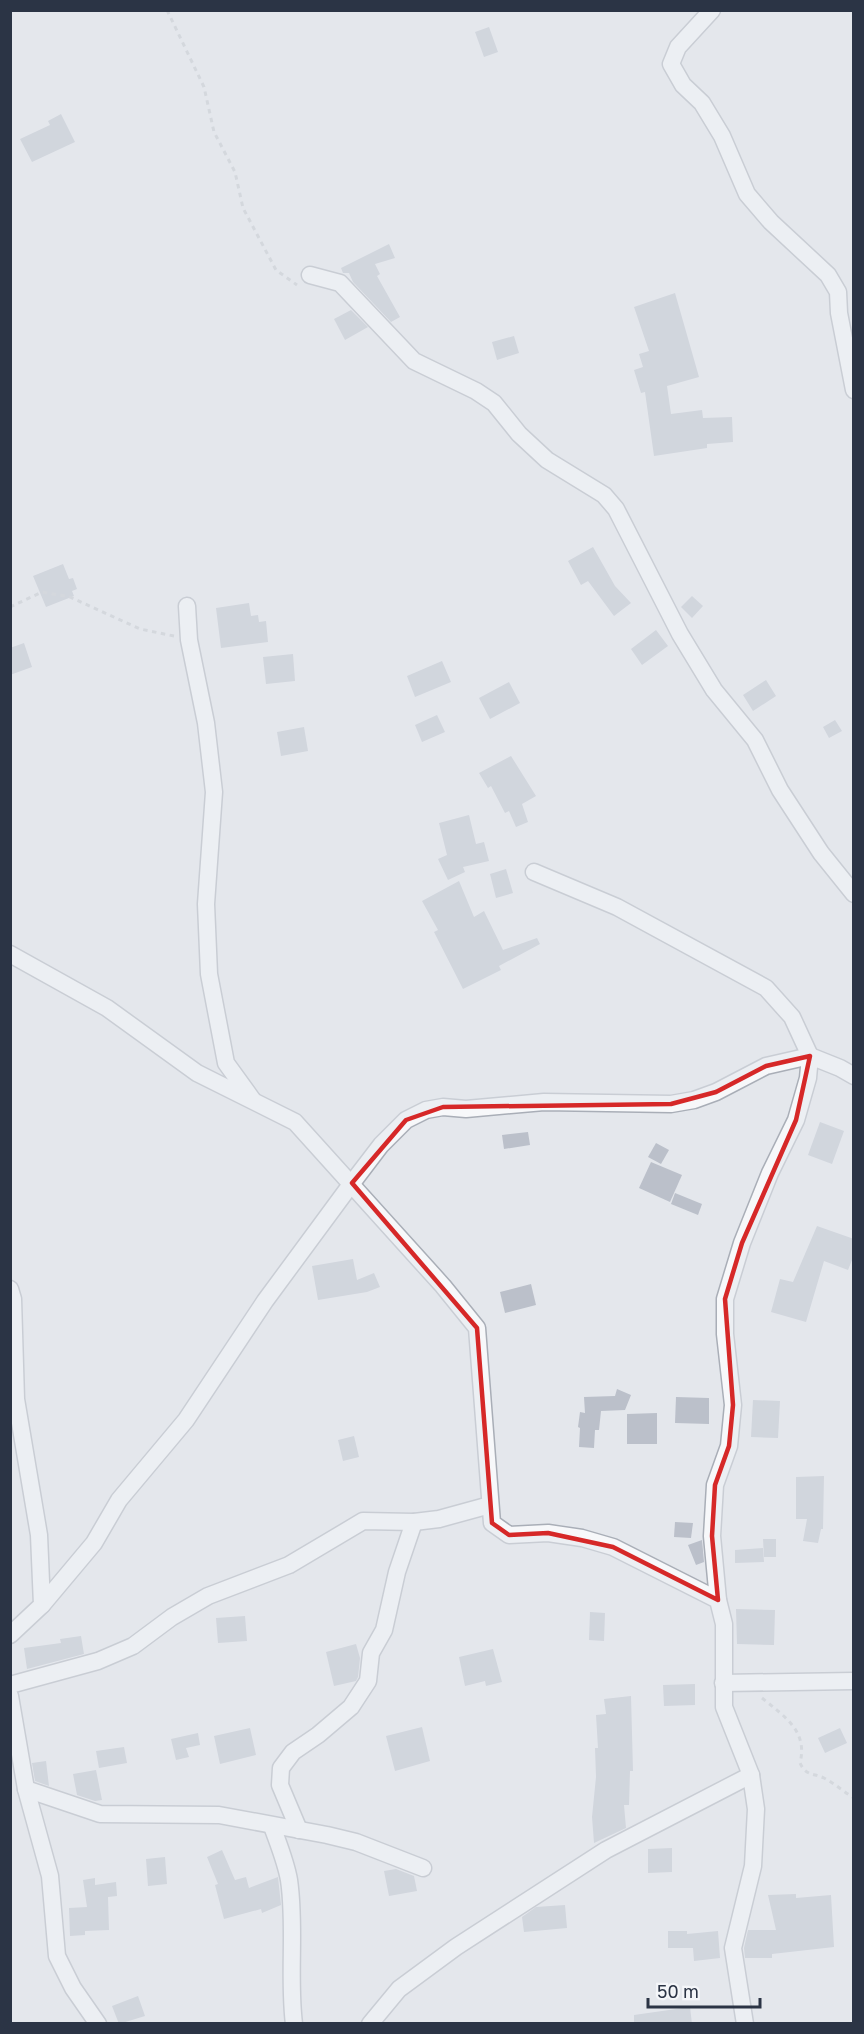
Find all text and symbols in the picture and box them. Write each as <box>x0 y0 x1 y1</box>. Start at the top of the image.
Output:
scale bar <box>648 1971 760 2009</box>
text: 50 m <box>657 1980 699 2002</box>

